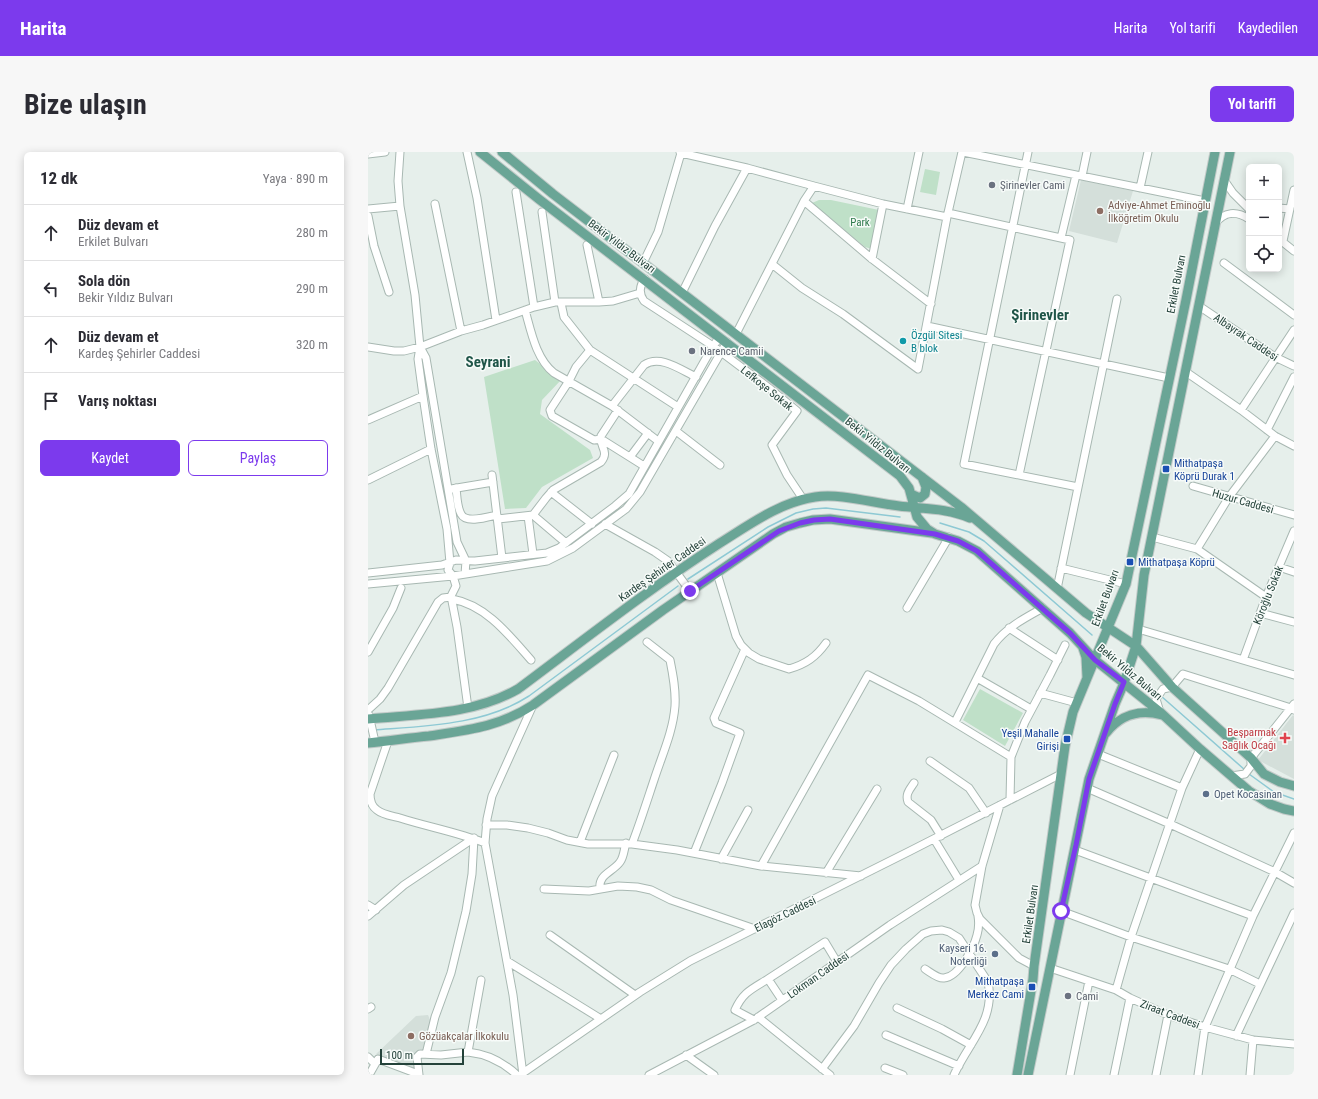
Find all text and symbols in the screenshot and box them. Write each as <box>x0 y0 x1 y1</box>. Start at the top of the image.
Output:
text: Harita <box>20 17 66 40</box>
text: Harita <box>1114 20 1147 36</box>
text: Yol tarifi <box>1169 20 1216 36</box>
text: Kaydedilen <box>1238 20 1298 36</box>
button: Yol tarifi <box>1210 86 1294 122</box>
text: Bize ulaşın <box>24 88 147 121</box>
map controls <box>1246 164 1282 272</box>
button: + <box>1246 164 1282 200</box>
text: 12 dk <box>40 168 78 188</box>
text: Yaya · 890 m <box>263 171 328 186</box>
place label: Şirinevler Cami <box>1000 179 1065 192</box>
marker: Şirinevler Cami <box>987 180 997 190</box>
place label: Adviye-Ahmet Eminoğlu İlköğretim Okulu <box>1108 199 1211 225</box>
button: − <box>1246 200 1282 236</box>
marker: Adviye-Ahmet Eminoğlu İlköğretim Okulu <box>1095 206 1105 216</box>
text: Düz devam et <box>78 216 159 234</box>
park label: Park <box>850 216 870 229</box>
street label: Bekir Yıldız Bulvarı <box>586 217 658 276</box>
icon: ahead <box>40 222 62 244</box>
text: 280 m <box>296 225 328 240</box>
text: Erkilet Bulvarı <box>78 234 148 249</box>
button: locate <box>1246 236 1282 272</box>
street label: Erkilet Bulvarı <box>1164 254 1189 315</box>
text: Sola dön <box>78 272 130 290</box>
icon: left <box>40 278 62 300</box>
text: 290 m <box>296 281 328 296</box>
text: Bekir Yıldız Bulvarı <box>78 290 173 305</box>
district label: Şirinevler <box>1011 306 1069 324</box>
street label: Albayrak Caddesi <box>1211 311 1280 364</box>
text: Düz devam et <box>78 328 159 346</box>
place label: Özgül Sitesi B blok <box>911 329 962 355</box>
icon: ahead <box>40 334 62 356</box>
marker: Özgül Sitesi B blok <box>898 336 908 346</box>
text: 320 m <box>296 337 328 352</box>
place label: Narence Camii <box>700 345 763 358</box>
text: Kardeş Şehirler Caddesi <box>78 346 200 361</box>
marker: Narence Camii <box>687 346 697 356</box>
district label: Seyrani <box>466 353 510 371</box>
street label: Lefkoşe Sokak <box>738 363 795 413</box>
icon: arrive <box>40 390 62 412</box>
text: Varış noktası <box>78 392 157 410</box>
street label: Bekir Yıldız Bulvarı <box>842 415 913 476</box>
button: Kaydet <box>40 440 180 476</box>
button: Paylaş <box>188 440 328 476</box>
place label: Mithatpaşa Köprü Durak 1 <box>1174 457 1235 483</box>
marker: Mithatpaşa Köprü Durak 1 <box>1161 464 1171 474</box>
street label: Huzur Caddesi <box>1211 487 1275 516</box>
street label: Kardeş Şehirler Caddesi <box>616 534 708 604</box>
place label: Mithatpaşa Köprü <box>1138 556 1215 569</box>
marker: Mithatpaşa Köprü <box>1125 557 1135 567</box>
street label: Köroğlu Sokak <box>1251 564 1286 627</box>
street label: Erkilet Bulvarı <box>1089 568 1122 628</box>
route end <box>681 582 699 600</box>
street label: Bekir Yıldız Bulvarı <box>1095 642 1165 703</box>
place label: Beşparmak Sağlık Ocağı <box>1222 726 1276 752</box>
place label: Yeşil Mahalle Girişi <box>1001 727 1059 753</box>
marker: Beşparmak Sağlık Ocağı <box>1279 732 1291 744</box>
marker: Yeşil Mahalle Girişi <box>1062 734 1072 744</box>
place label: Opet Kocasinan <box>1214 788 1282 801</box>
marker: Opet Kocasinan <box>1201 789 1211 799</box>
street label: Erkilet Bulvarı <box>1020 884 1041 944</box>
street label: Elagöz Caddesi <box>752 894 818 935</box>
route start <box>1052 902 1070 920</box>
place label: Kayseri 16. Noterliği <box>939 942 987 968</box>
street label: Lokman Caddesi <box>785 949 852 1001</box>
marker: Kayseri 16. Noterliği <box>990 949 1000 959</box>
place label: Mithatpaşa Merkez Cami <box>968 975 1024 1001</box>
marker: Mithatpaşa Merkez Cami <box>1027 982 1037 992</box>
place label: Cami <box>1076 990 1098 1003</box>
marker: Cami <box>1063 991 1073 1001</box>
street label: Ziraat Caddesi <box>1138 997 1201 1032</box>
place label: Gözüakçalar İlkokulu <box>419 1030 509 1043</box>
marker: Gözüakçalar İlkokulu <box>406 1031 416 1041</box>
scale bar <box>380 1047 464 1066</box>
text: 100 m <box>386 1049 413 1062</box>

